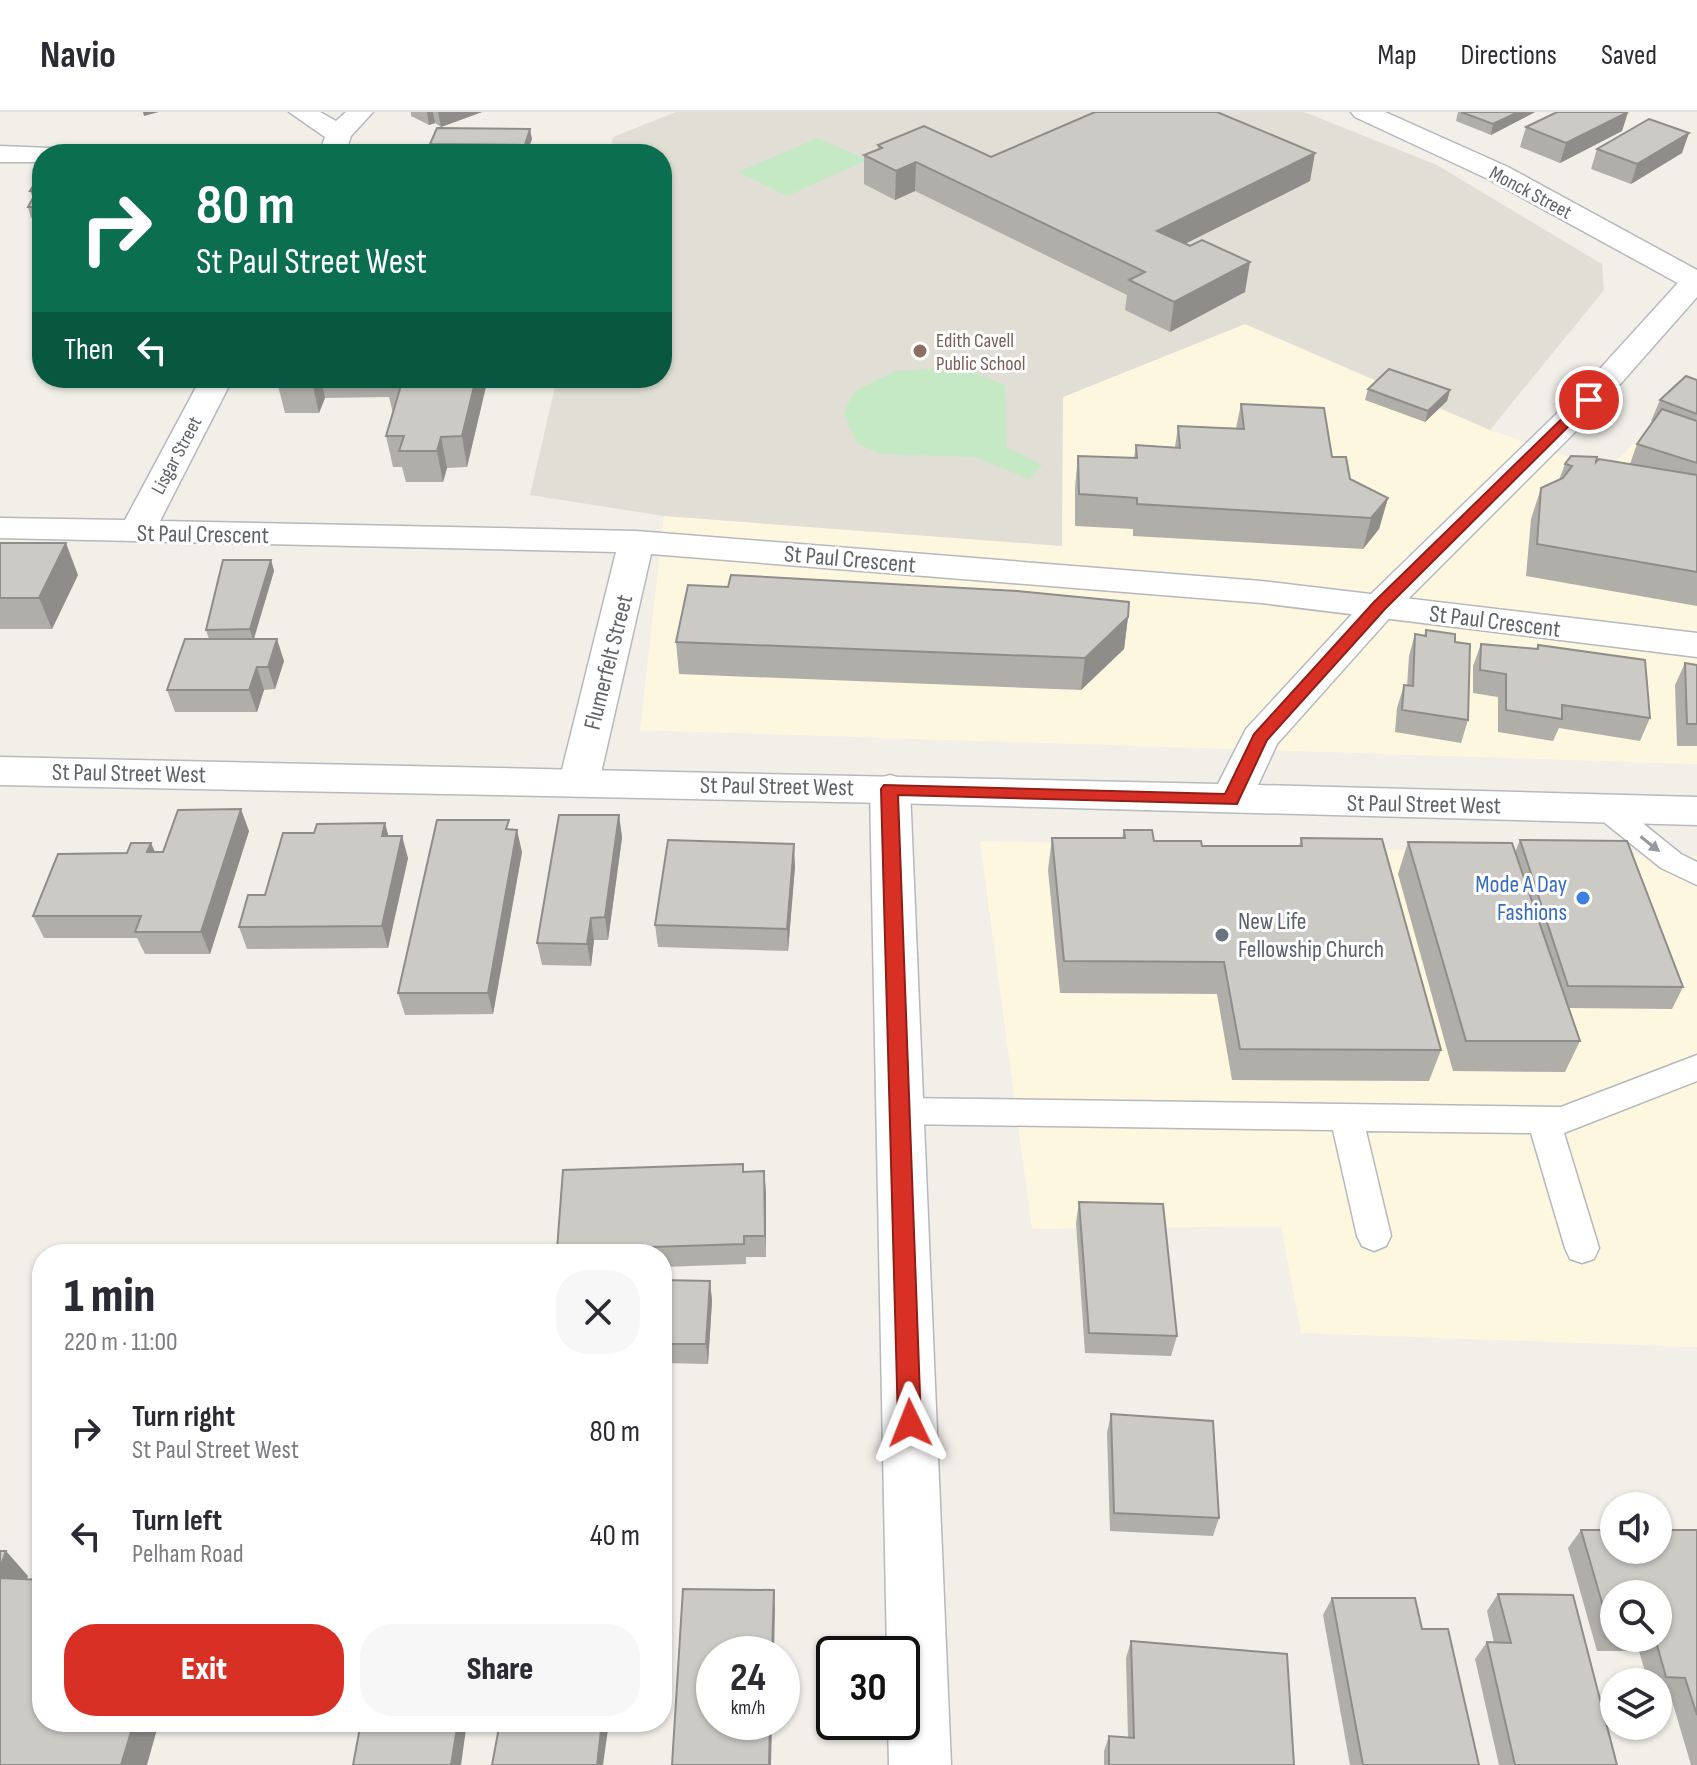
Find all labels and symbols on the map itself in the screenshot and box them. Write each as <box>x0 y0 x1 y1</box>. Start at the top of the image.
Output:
street label: Monck Street <box>1485 161 1576 225</box>
place label: Edith Cavell Public School <box>936 329 1026 376</box>
marker: Edith Cavell Public School <box>911 342 929 360</box>
pin <box>1555 366 1623 434</box>
street label: Lisgar Street <box>146 412 207 499</box>
street label: St Paul Crescent <box>137 519 269 550</box>
street label: St Paul Crescent <box>783 539 917 580</box>
street label: Flumerfelt Street <box>578 592 639 733</box>
street label: St Paul Crescent <box>1428 599 1562 644</box>
street label: St Paul Street West <box>52 758 206 789</box>
street label: St Paul Street West <box>700 771 854 802</box>
street label: St Paul Street West <box>1347 789 1501 820</box>
one-way arrow <box>1640 835 1660 852</box>
place label: Mode A Day Fashions <box>1475 870 1567 927</box>
marker: Mode A Day Fashions <box>1574 889 1592 907</box>
place label: New Life Fellowship Church <box>1238 907 1384 964</box>
marker: New Life Fellowship Church <box>1213 926 1231 944</box>
position arrow <box>868 1381 952 1465</box>
speed limit sign: 30 <box>816 1636 920 1740</box>

